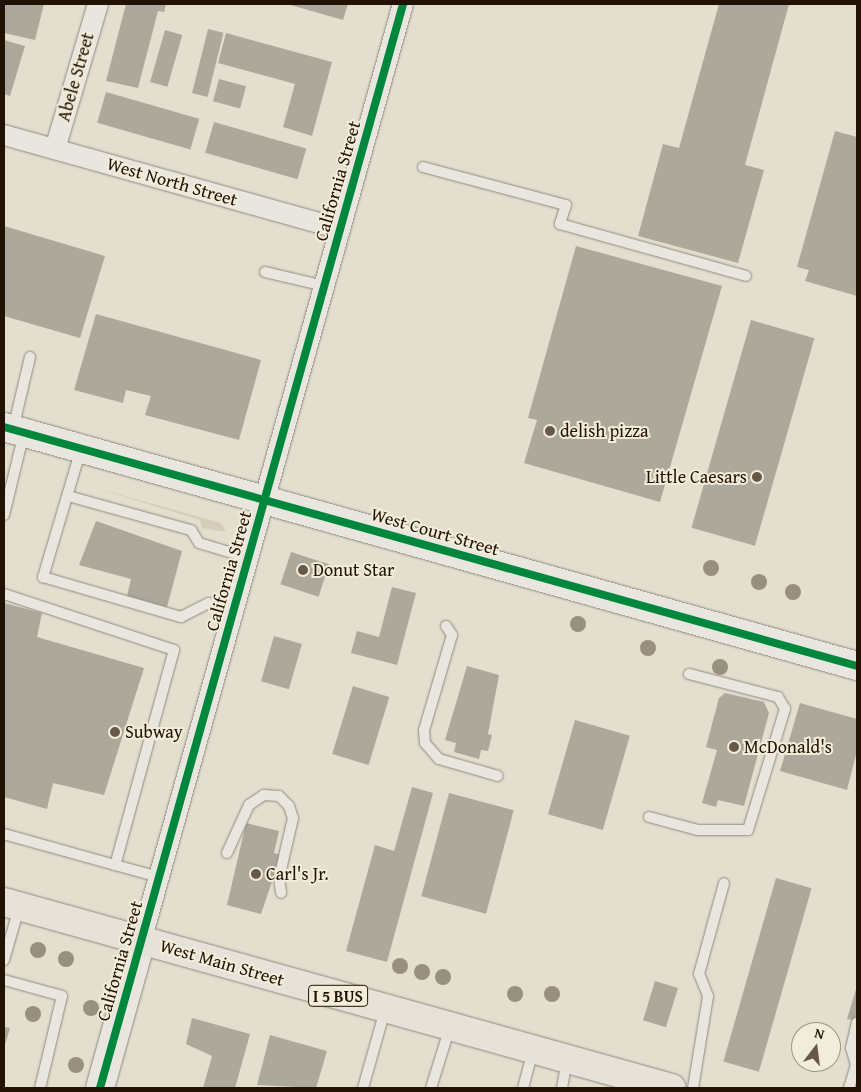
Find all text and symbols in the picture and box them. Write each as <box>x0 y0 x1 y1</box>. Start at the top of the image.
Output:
street label: Abele Street <box>53 30 99 124</box>
street label: California Street <box>311 118 365 244</box>
street label: West North Street <box>104 153 240 211</box>
place label: delish pizza <box>560 420 648 442</box>
marker: delish pizza <box>544 425 556 437</box>
place label: Little Caesars <box>646 466 747 488</box>
marker: Little Caesars <box>751 471 763 483</box>
street label: West Court Street <box>368 503 502 561</box>
street label: California Street <box>202 508 256 634</box>
place label: Donut Star <box>313 559 394 581</box>
marker: Donut Star <box>297 564 309 576</box>
place label: Subway <box>125 721 183 743</box>
marker: Subway <box>109 726 121 738</box>
place label: McDonald's <box>744 736 832 758</box>
marker: McDonald's <box>728 741 740 753</box>
place label: Carl's Jr. <box>266 863 329 885</box>
marker: Carl's Jr. <box>250 868 262 880</box>
street label: California Street <box>93 898 147 1024</box>
street label: West Main Street <box>157 935 287 991</box>
road number: I 5 BUS <box>308 982 368 1009</box>
north arrow <box>791 1022 841 1072</box>
text: N <box>813 1023 827 1044</box>

